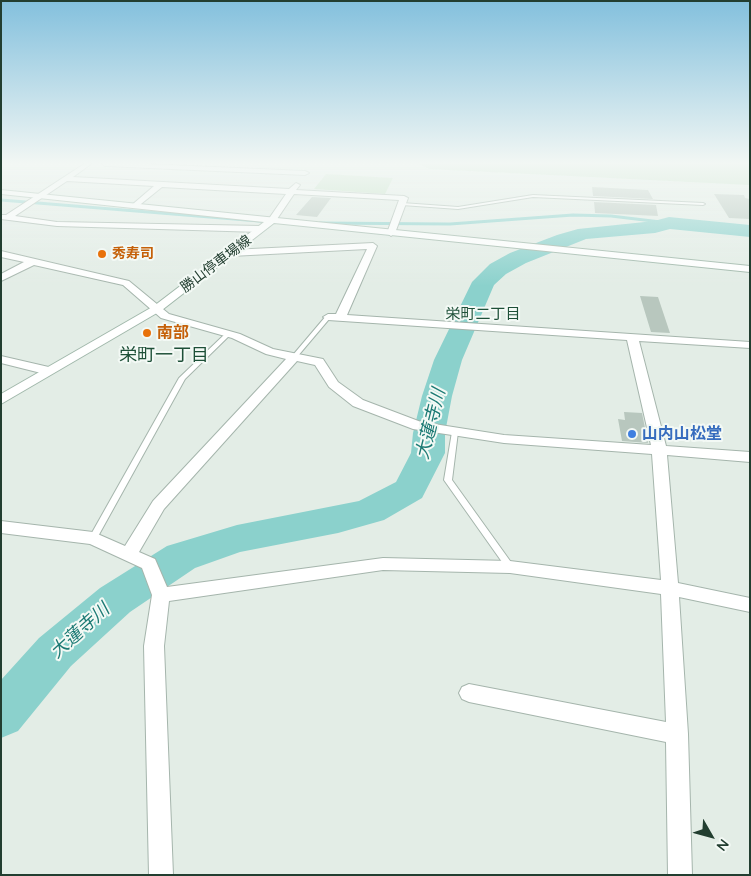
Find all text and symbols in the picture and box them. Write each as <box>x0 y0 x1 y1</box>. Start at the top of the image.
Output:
street label: 勝山停車場線 <box>177 232 255 296</box>
place label: 秀寿司 <box>112 246 154 262</box>
marker: 秀寿司 <box>96 248 108 260</box>
district label: 栄町二丁目 <box>446 305 520 323</box>
place label: 南部 <box>157 323 189 343</box>
marker: 南部 <box>141 327 153 339</box>
district label: 栄町一丁目 <box>119 345 209 367</box>
water label: 大蓮寺川 <box>412 386 450 462</box>
place label: 山内山松堂 <box>642 424 722 444</box>
marker: 山内山松堂 <box>626 428 638 440</box>
water label: 大蓮寺川 <box>46 599 114 663</box>
north arrow <box>686 811 736 861</box>
text: N <box>713 836 733 855</box>

